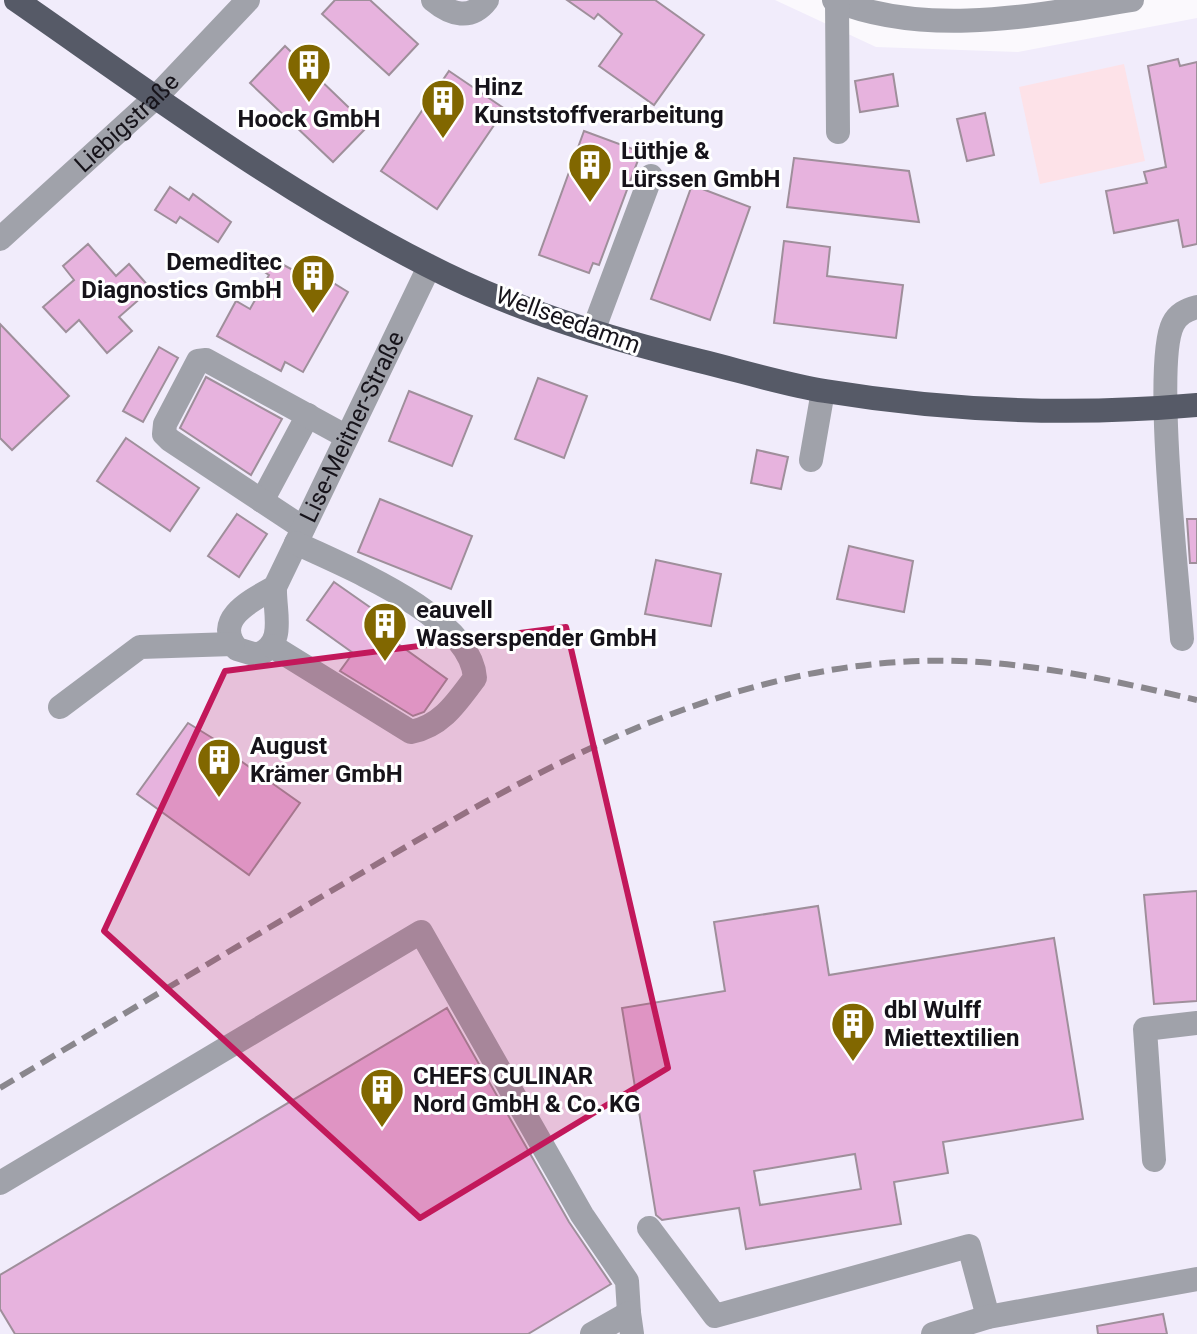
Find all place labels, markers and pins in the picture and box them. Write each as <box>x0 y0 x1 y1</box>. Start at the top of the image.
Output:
building icon: Hoock GmbH <box>285 41 333 104</box>
place label: Hinz Kunststoffverarbeitung <box>474 73 724 129</box>
building icon: Hinz Kunststoffverarbeitung <box>419 77 467 140</box>
place label: Hoock GmbH <box>238 105 380 133</box>
place label: Lüthje & Lürssen GmbH <box>621 137 781 193</box>
building icon: Lüthje & Lürssen GmbH <box>566 141 614 204</box>
place label: Demeditec Diagnostics GmbH <box>81 248 282 304</box>
building icon: Demeditec Diagnostics GmbH <box>289 252 337 315</box>
place label: eauvell Wasserspender GmbH <box>416 596 657 652</box>
building icon: eauvell Wasserspender GmbH <box>361 600 409 663</box>
place label: August Krämer GmbH <box>250 732 403 788</box>
building icon: August Krämer GmbH <box>195 736 243 799</box>
place label: dbl Wulff Miettextilien <box>884 996 1019 1052</box>
building icon: dbl Wulff Miettextilien <box>829 1000 877 1063</box>
place label: CHEFS CULINAR Nord GmbH & Co. KG <box>413 1062 640 1118</box>
building icon: CHEFS CULINAR Nord GmbH & Co. KG <box>358 1066 406 1129</box>

